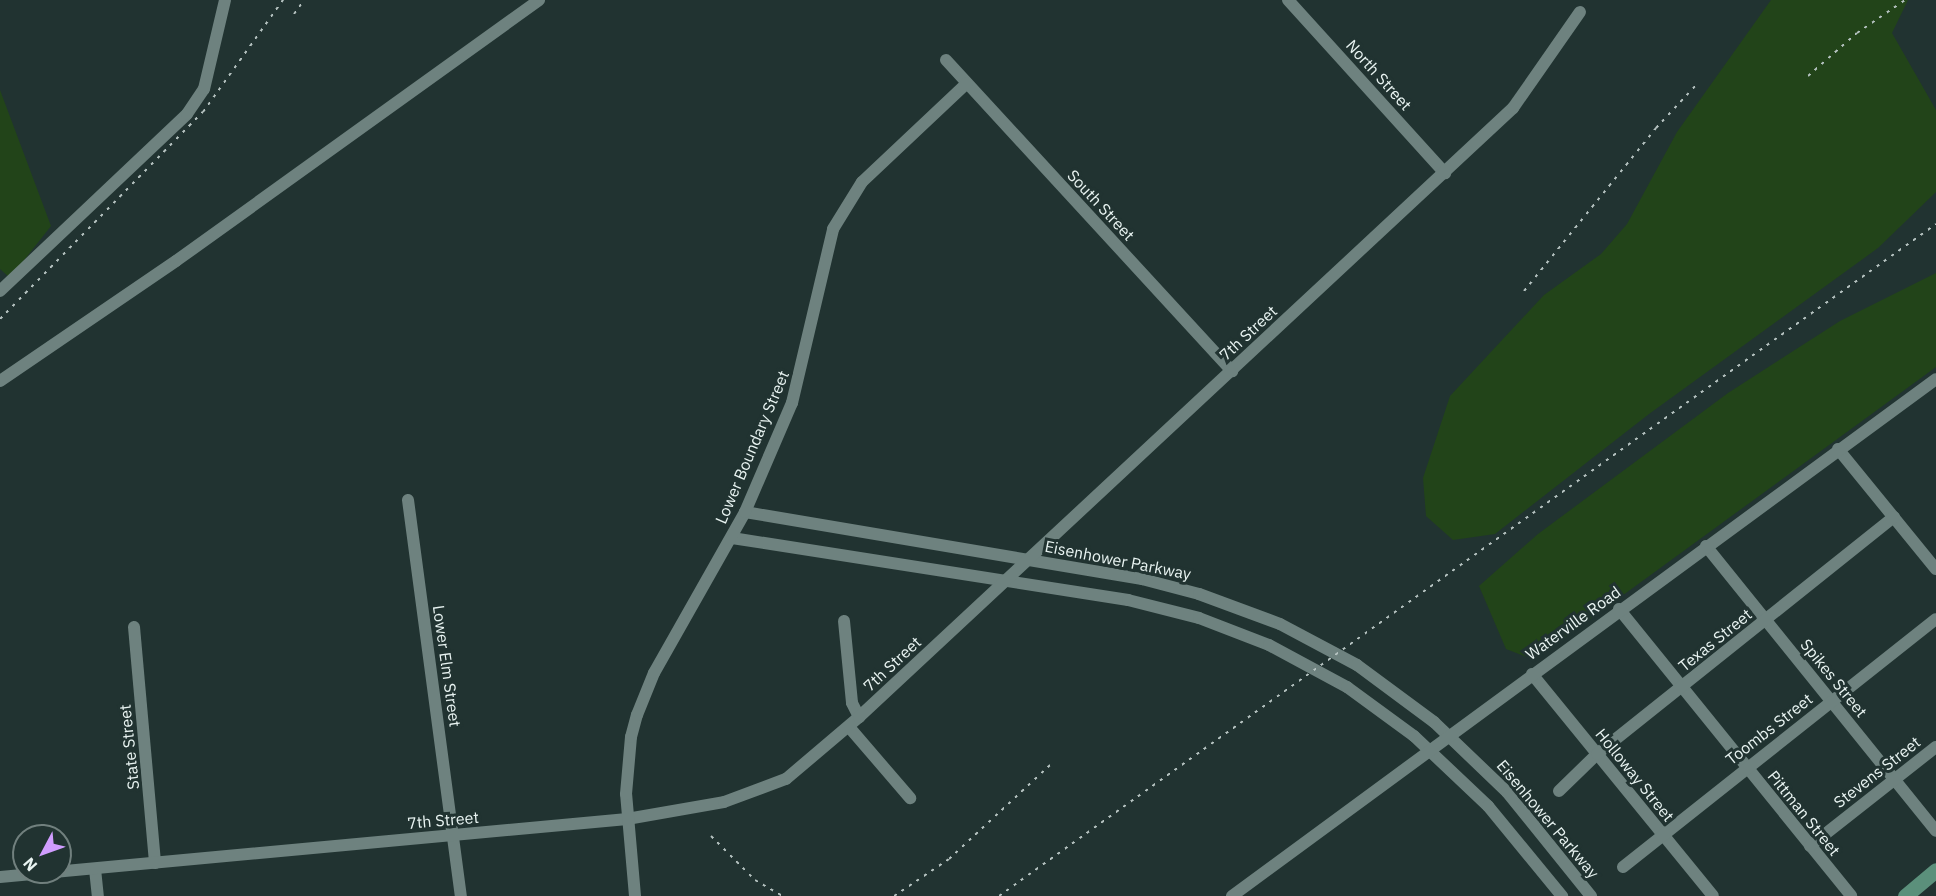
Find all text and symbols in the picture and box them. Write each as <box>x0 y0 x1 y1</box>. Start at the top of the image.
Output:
street label: North Street <box>1342 36 1416 114</box>
street label: South Street <box>1063 166 1139 244</box>
street label: 7th Street <box>1215 301 1281 365</box>
street label: Lower Boundary Street <box>711 368 793 526</box>
street label: Eisenhower Parkway <box>1043 536 1193 584</box>
street label: Waterville Road <box>1522 582 1624 664</box>
street label: Lower Elm Street <box>429 604 465 728</box>
street label: Texas Street <box>1674 605 1756 675</box>
street label: 7th Street <box>859 632 925 696</box>
street label: Spikes Street <box>1797 635 1871 721</box>
street label: Toombs Street <box>1722 689 1816 769</box>
street label: State Street <box>115 704 143 790</box>
street label: Holloway Street <box>1592 725 1678 825</box>
street label: Stevens Street <box>1830 732 1924 812</box>
street label: Eisenhower Parkway <box>1493 756 1603 882</box>
street label: Pittman Street <box>1764 767 1844 859</box>
street label: 7th Street <box>406 807 480 833</box>
north arrow <box>12 824 72 884</box>
text: N <box>19 854 41 875</box>

